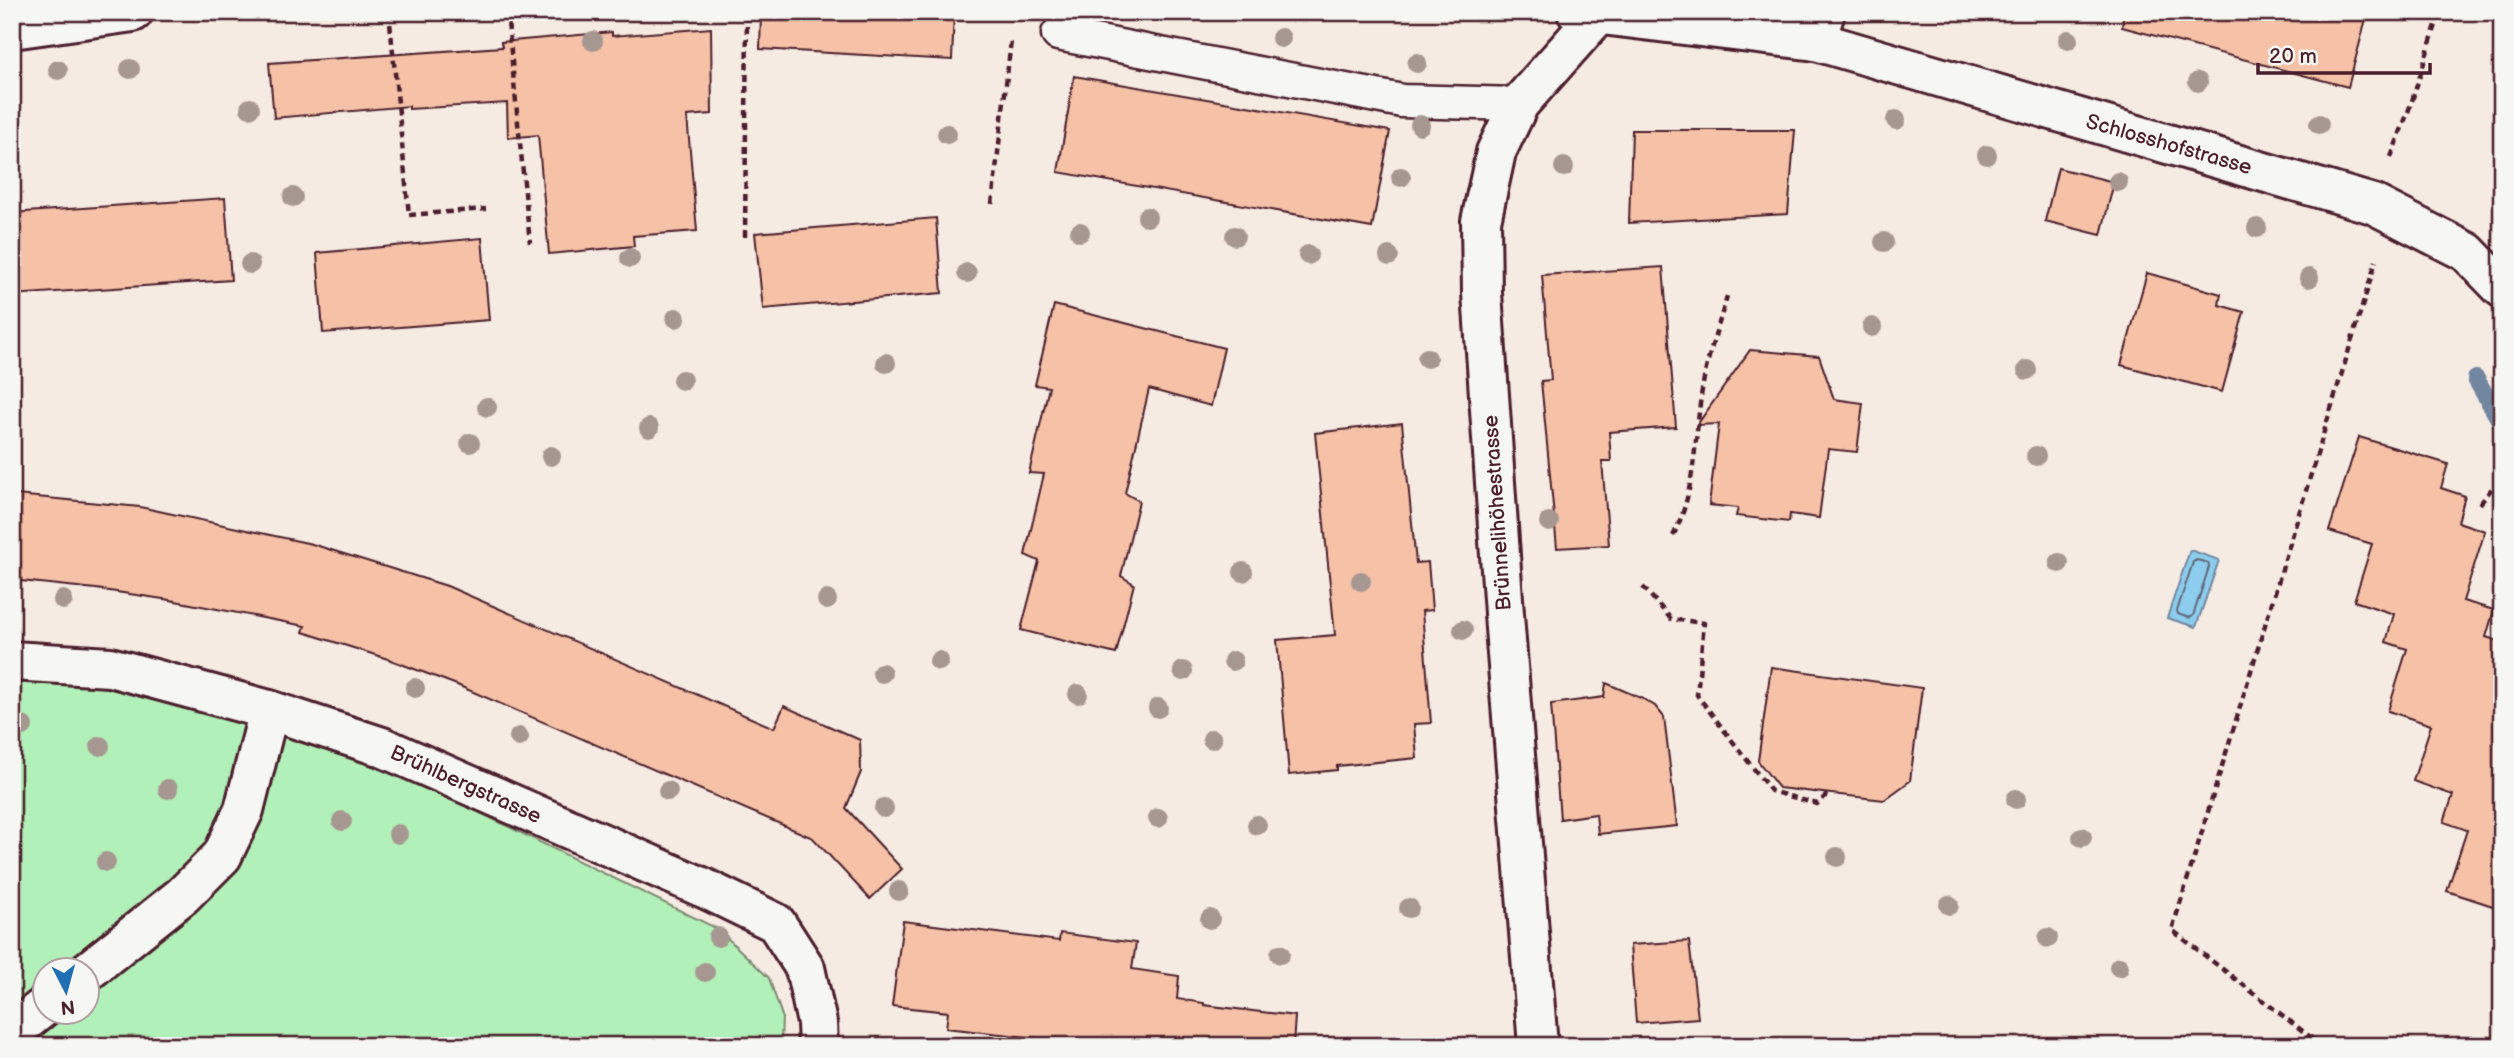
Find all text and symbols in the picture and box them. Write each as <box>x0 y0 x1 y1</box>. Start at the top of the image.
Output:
scale bar <box>2258 32 2430 76</box>
text: 20 m <box>2269 44 2317 69</box>
street label: Schlosshofstrasse <box>2083 109 2255 180</box>
street label: Brünnelihöhestrasse <box>1478 414 1517 612</box>
street label: Brühlbergstrasse <box>386 740 545 829</box>
north arrow <box>32 956 102 1026</box>
text: N <box>59 994 76 1019</box>

